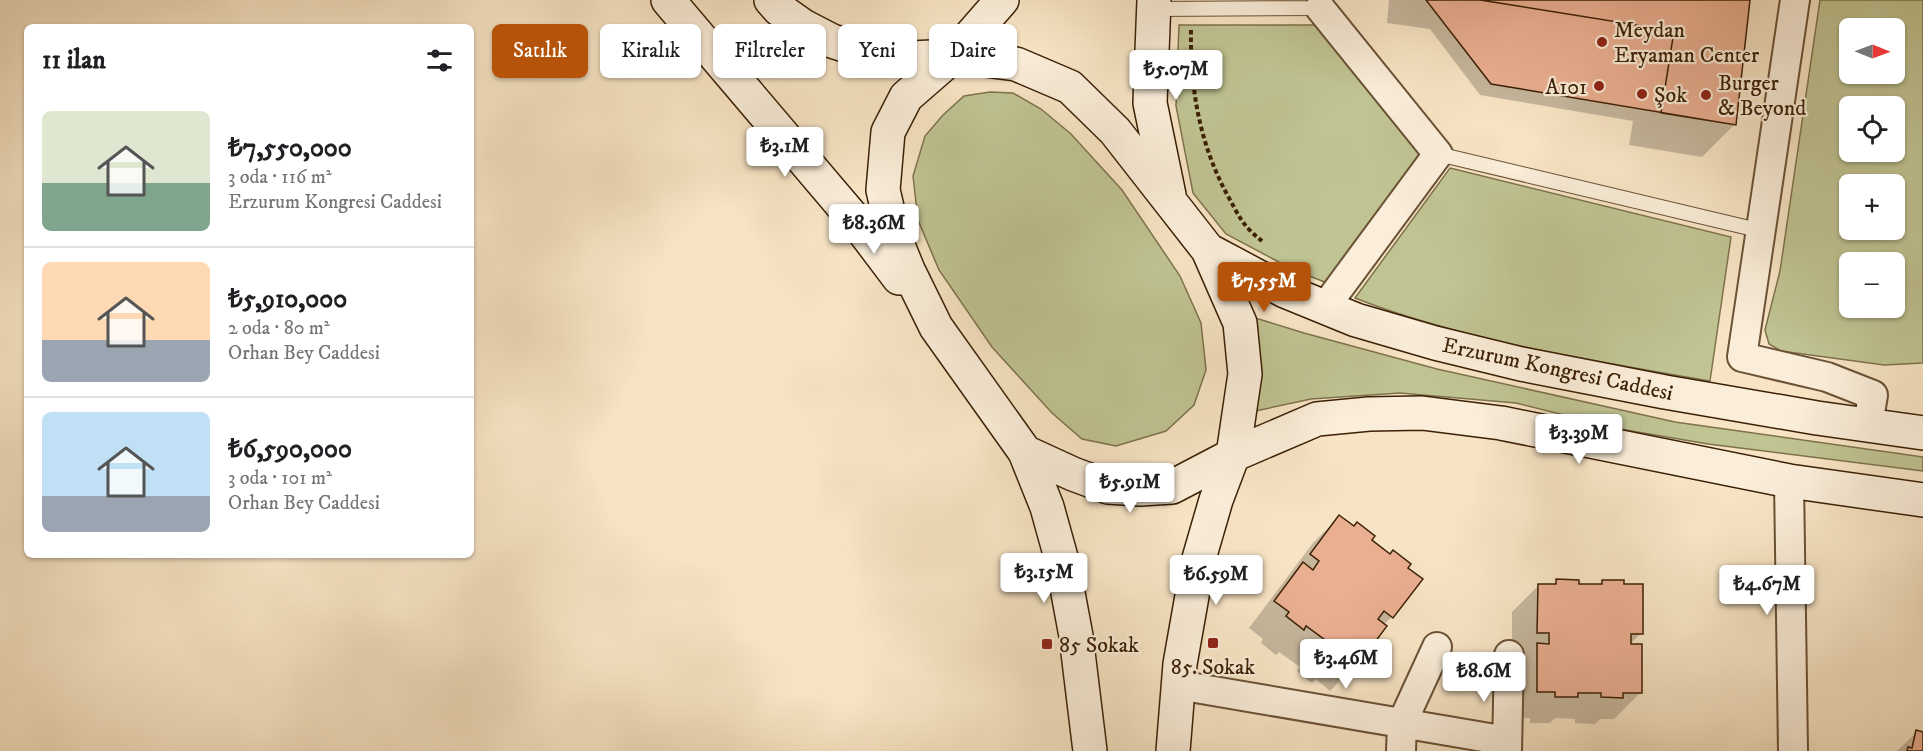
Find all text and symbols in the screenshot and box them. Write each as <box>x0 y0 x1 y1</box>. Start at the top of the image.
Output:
place label: Meydan Eryaman Center <box>1614 17 1760 69</box>
north arrow <box>1839 18 1905 84</box>
map controls <box>1839 18 1905 318</box>
chip: Satılık <box>492 24 588 78</box>
chip: Kiralık <box>600 24 701 78</box>
chip: Filtreler <box>713 24 826 78</box>
chip: Yeni <box>838 24 917 78</box>
chip: Daire <box>929 24 1017 78</box>
marker: Meydan Eryaman Center <box>1595 35 1609 49</box>
text: 11 ilan <box>42 44 106 77</box>
icon: filters <box>423 44 456 77</box>
pin: ₺5.07M <box>1127 50 1225 101</box>
text: ₺5.07M <box>1143 57 1209 82</box>
place label: Burger & Beyond <box>1718 70 1806 122</box>
place label: A101 <box>1545 74 1587 101</box>
marker: A101 <box>1592 79 1606 93</box>
place label: Şok <box>1654 82 1687 109</box>
marker: Şok <box>1635 87 1649 101</box>
marker: Burger & Beyond <box>1699 88 1713 102</box>
button: locate <box>1839 96 1905 162</box>
pin: ₺3.1M <box>743 127 827 178</box>
text: ₺7,550,000 <box>228 132 352 165</box>
text: ₺3.1M <box>760 134 810 159</box>
icon: home <box>90 135 162 207</box>
text: 3 oda · 116 m² <box>228 165 332 190</box>
button: + <box>1839 174 1905 240</box>
text: Erzurum Kongresi Caddesi <box>228 190 442 215</box>
pin: ₺8.36M <box>825 204 923 255</box>
text: ₺8.36M <box>843 211 905 236</box>
button: − <box>1839 252 1905 318</box>
pin: ₺7.55M <box>1215 262 1313 313</box>
text: ₺7.55M <box>1232 269 1296 294</box>
text: ₺5,910,000 <box>228 283 347 316</box>
icon: home <box>90 286 162 358</box>
text: 2 oda · 80 m² <box>228 316 330 341</box>
street label: Erzurum Kongresi Caddesi <box>1440 332 1676 407</box>
text: Orhan Bey Caddesi <box>228 341 380 366</box>
pin: ₺3.39M <box>1530 414 1628 465</box>
text: ₺3.39M <box>1549 421 1609 446</box>
text: ₺6,590,000 <box>228 433 352 466</box>
icon: home <box>90 436 162 508</box>
pin: ₺5.91M <box>1081 463 1179 514</box>
text: 3 oda · 101 m² <box>228 466 332 491</box>
text: ₺5.91M <box>1099 470 1161 495</box>
text: Orhan Bey Caddesi <box>228 491 380 516</box>
pin: ₺3.15M <box>995 553 1093 604</box>
pin: ₺6.59M <box>1167 555 1265 606</box>
text: ₺3.15M <box>1014 560 1074 585</box>
text: ₺6.59M <box>1184 562 1248 587</box>
pin: ₺4.67M <box>1718 565 1816 616</box>
text: ₺4.67M <box>1733 572 1801 597</box>
place label: 85 Sokak <box>1059 632 1139 659</box>
marker: 85. Sokak <box>1206 636 1220 650</box>
marker: 85 Sokak <box>1040 637 1054 651</box>
pin: ₺3.46M <box>1297 639 1395 690</box>
text: ₺3.46M <box>1314 646 1378 671</box>
pin: ₺8.6M <box>1442 652 1526 703</box>
place label: 85. Sokak <box>1171 654 1255 681</box>
text: ₺8.6M <box>1457 659 1511 684</box>

